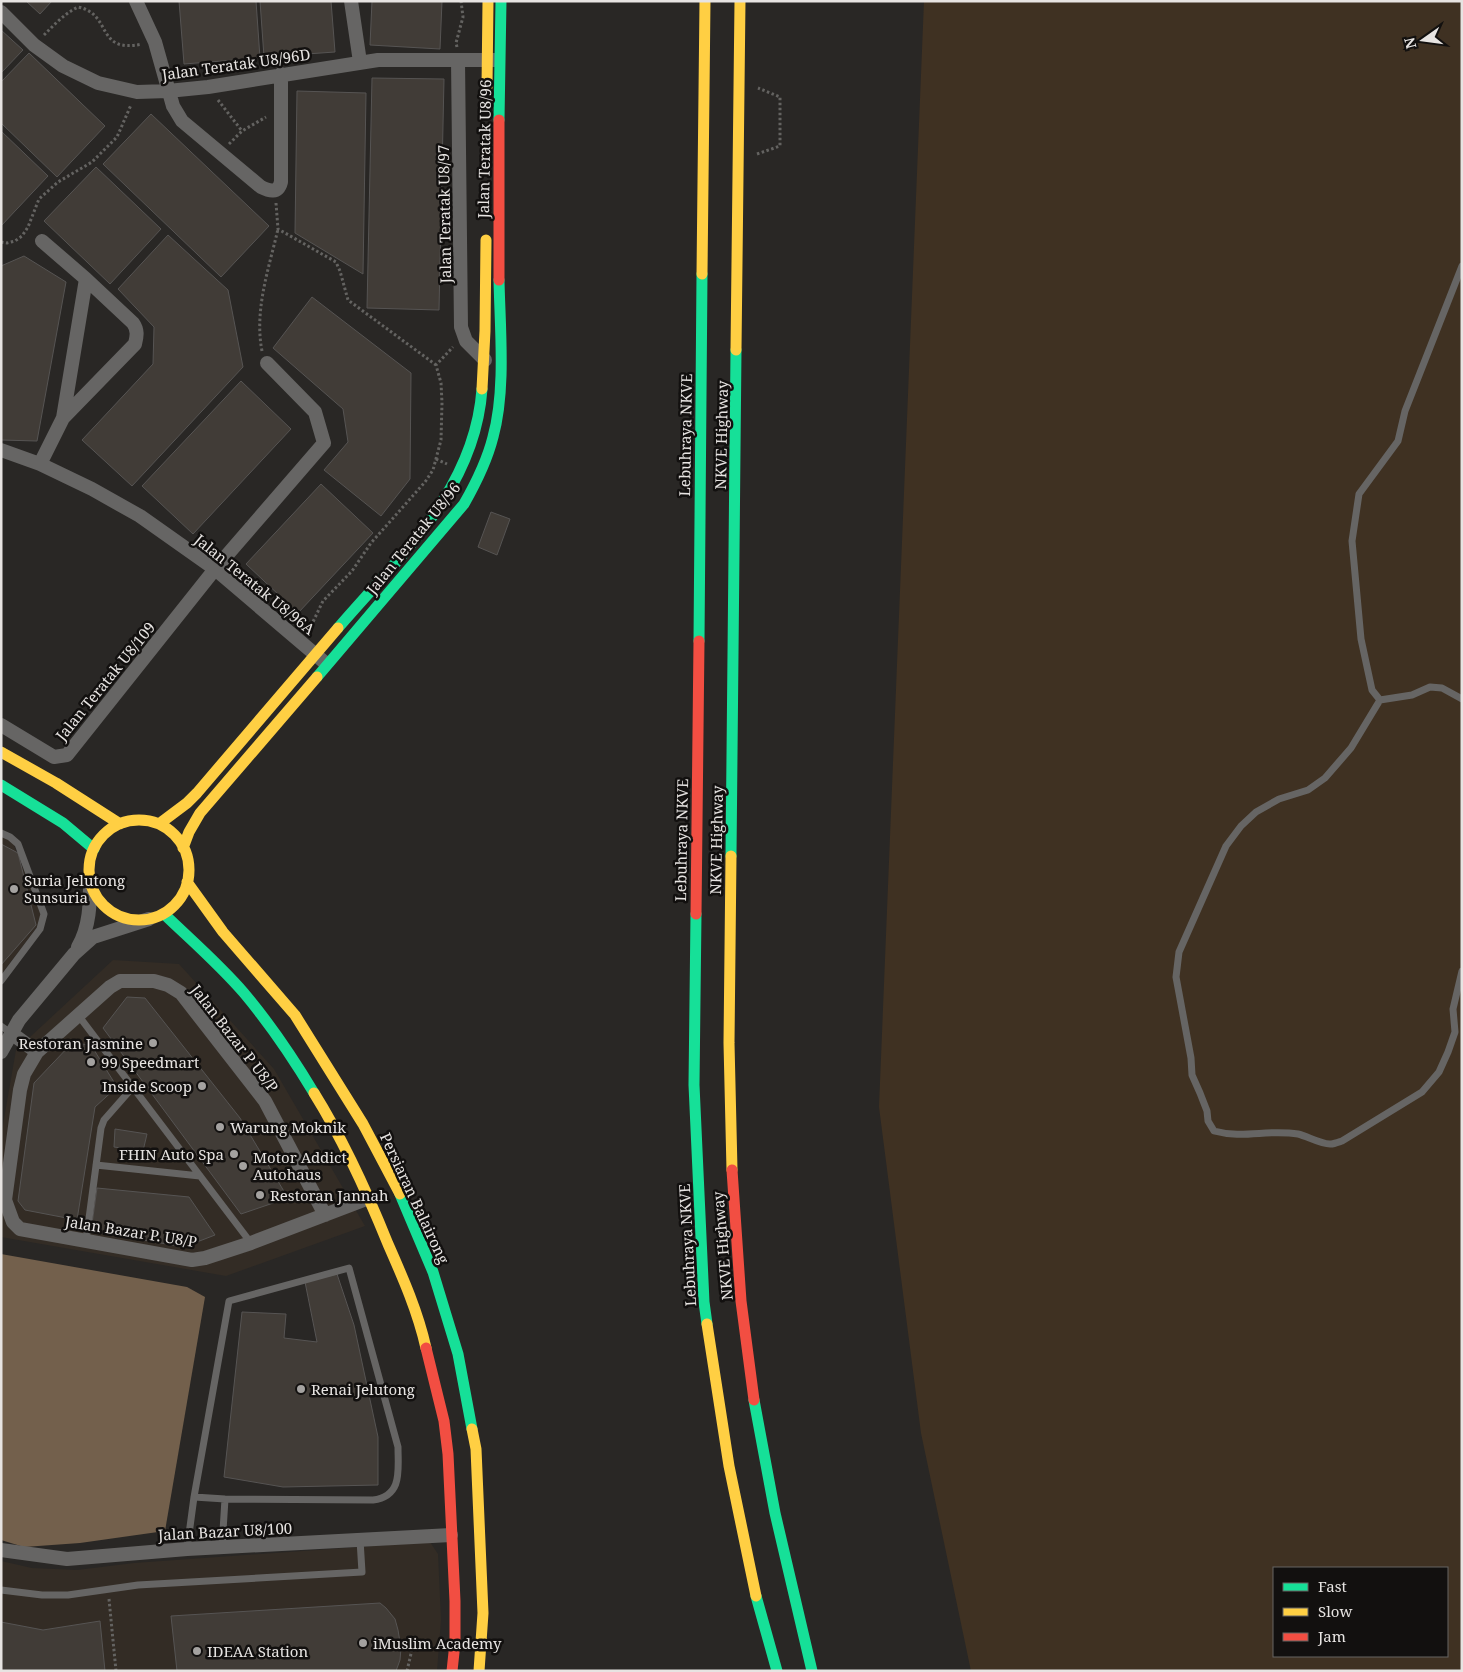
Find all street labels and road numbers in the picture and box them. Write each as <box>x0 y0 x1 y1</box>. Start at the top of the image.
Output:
street label: Jalan Teratak U8/96D <box>160 44 312 84</box>
street label: Jalan Teratak U8/96 <box>473 79 495 220</box>
street label: Jalan Teratak U8/97 <box>433 144 455 285</box>
street label: Lebuhraya NKVE <box>674 373 696 497</box>
street label: NKVE Highway <box>710 380 732 490</box>
street label: Jalan Teratak U8/96 <box>361 478 464 599</box>
street label: Jalan Teratak U8/96A <box>190 529 320 639</box>
street label: Jalan Teratak U8/109 <box>50 618 159 745</box>
street label: Lebuhraya NKVE <box>670 778 692 902</box>
street label: NKVE Highway <box>705 785 727 895</box>
street label: Jalan Bazar P U8/P <box>186 979 283 1096</box>
street label: Persiaran Balairong <box>376 1129 454 1267</box>
street label: Lebuhraya NKVE <box>674 1183 700 1307</box>
street label: NKVE Highway <box>707 1190 737 1301</box>
street label: Jalan Bazar P. U8/P <box>63 1211 198 1251</box>
street label: Jalan Bazar U8/100 <box>156 1517 293 1545</box>

